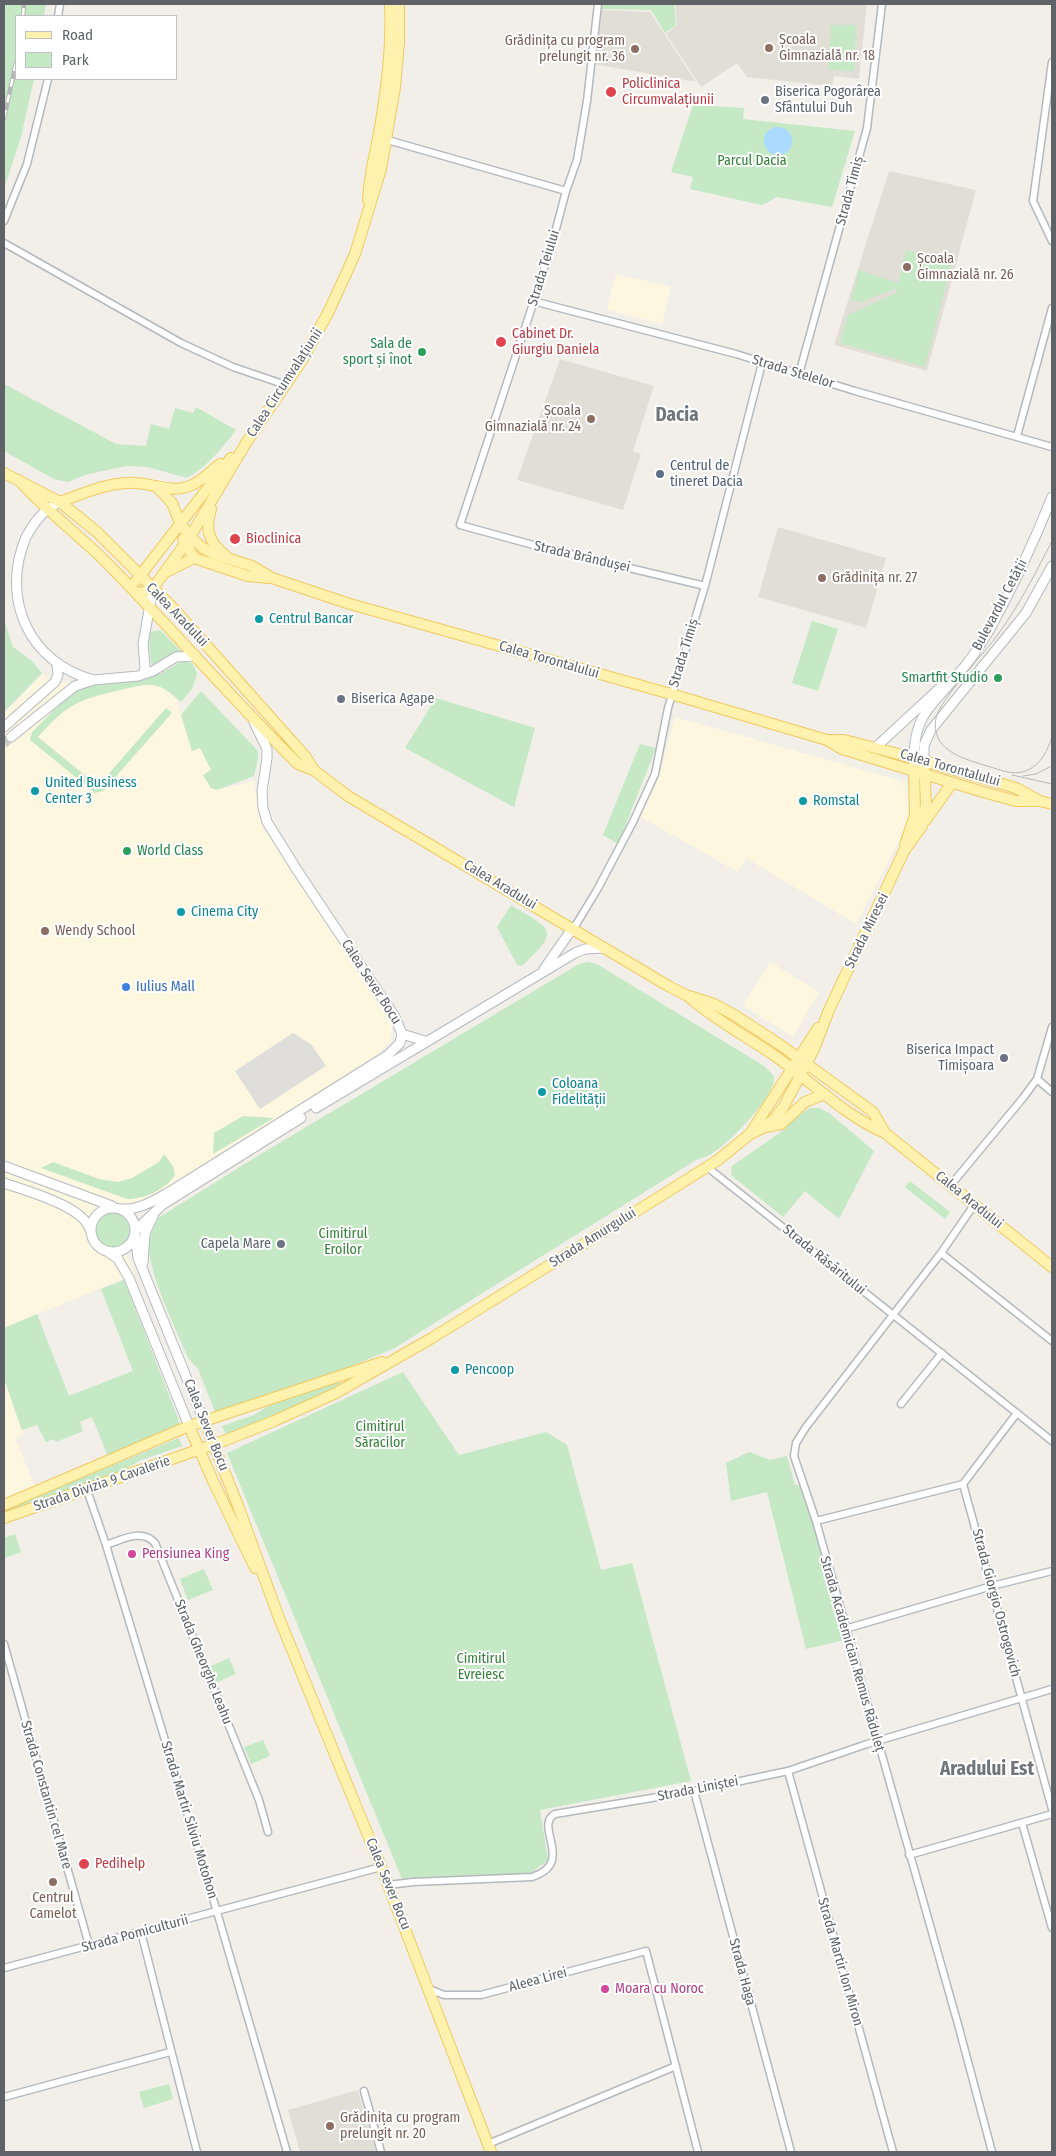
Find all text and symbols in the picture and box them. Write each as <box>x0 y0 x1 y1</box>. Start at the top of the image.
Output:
legend <box>15 15 178 80</box>
text: Road <box>62 26 93 44</box>
place label: Școala Gimnazială nr. 18 <box>779 32 875 64</box>
place label: Grădinița cu program prelungit nr. 36 <box>505 33 625 65</box>
marker: Școala Gimnazială nr. 18 <box>763 42 775 54</box>
marker: Grădinița cu program prelungit nr. 36 <box>629 43 641 55</box>
text: Park <box>62 51 89 69</box>
place label: Policlinica Circumvalațiunii <box>622 76 714 108</box>
place label: Biserica Pogorârea Sfântului Duh <box>775 84 881 116</box>
marker: Policlinica Circumvalațiunii <box>604 85 618 99</box>
marker: Biserica Pogorârea Sfântului Duh <box>759 94 771 106</box>
park label: Parcul Dacia <box>717 153 787 169</box>
street label: Strada Timiș <box>833 155 867 227</box>
street label: Strada Teiului <box>524 228 564 308</box>
place label: Școala Gimnazială nr. 26 <box>917 251 1014 284</box>
marker: Școala Gimnazială nr. 26 <box>901 261 913 273</box>
street label: Calea Circumvalațiunii <box>244 325 326 441</box>
place label: Cabinet Dr. Giurgiu Daniela <box>512 326 599 358</box>
marker: Cabinet Dr. Giurgiu Daniela <box>494 335 508 349</box>
place label: Sala de sport și înot <box>343 336 412 368</box>
marker: Sala de sport și înot <box>416 346 428 358</box>
street label: Strada Stelelor <box>750 352 836 392</box>
place label: Școala Gimnazială nr. 24 <box>485 403 581 436</box>
district label: Dacia <box>655 405 699 427</box>
marker: Școala Gimnazială nr. 24 <box>585 413 597 425</box>
place label: Centrul de tineret Dacia <box>670 458 743 491</box>
marker: Centrul de tineret Dacia <box>654 468 666 480</box>
place label: Bioclinica <box>246 531 301 547</box>
marker: Bioclinica <box>228 532 242 546</box>
street label: Strada Brândușei <box>532 538 632 576</box>
street label: Bulevardul Cetății <box>969 556 1031 654</box>
place label: Grădinița nr. 27 <box>832 570 917 586</box>
marker: Grădinița nr. 27 <box>816 572 828 584</box>
street label: Calea Aradului <box>142 580 212 650</box>
place label: Centrul Bancar <box>269 611 353 627</box>
marker: Centrul Bancar <box>253 613 265 625</box>
street label: Strada Timiș <box>666 617 702 689</box>
street label: Calea Torontalului <box>497 638 601 682</box>
place label: Smartfit Studio <box>902 670 988 686</box>
marker: Smartfit Studio <box>992 672 1004 684</box>
place label: Biserica Agape <box>351 691 434 707</box>
marker: Biserica Agape <box>335 693 347 705</box>
street label: Calea Torontalului <box>898 746 1002 790</box>
place label: United Business Center 3 <box>45 775 137 808</box>
marker: United Business Center 3 <box>29 785 41 797</box>
place label: Romstal <box>813 793 859 809</box>
marker: Romstal <box>797 795 809 807</box>
place label: World Class <box>137 843 203 859</box>
marker: World Class <box>121 845 133 857</box>
street label: Calea Aradului <box>460 857 540 913</box>
street label: Strada Miresei <box>842 891 892 971</box>
place label: Cinema City <box>191 904 258 920</box>
marker: Cinema City <box>175 906 187 918</box>
place label: Wendy School <box>55 923 135 939</box>
marker: Wendy School <box>39 925 51 937</box>
street label: Calea Sever Bocu <box>337 937 405 1027</box>
place label: Iulius Mall <box>136 979 195 995</box>
marker: Iulius Mall <box>120 981 132 993</box>
place label: Biserica Impact Timișoara <box>906 1042 994 1074</box>
marker: Biserica Impact Timișoara <box>998 1052 1010 1064</box>
place label: Coloana Fidelității <box>552 1076 606 1108</box>
marker: Coloana Fidelității <box>536 1086 548 1098</box>
street label: Calea Aradului <box>932 1168 1006 1232</box>
street label: Strada Amurgului <box>547 1205 639 1271</box>
street label: Strada Răsăritului <box>779 1221 869 1299</box>
park label: Cimitirul Eroilor <box>319 1226 367 1258</box>
place label: Capela Mare <box>201 1236 271 1252</box>
marker: Capela Mare <box>275 1238 287 1250</box>
place label: Pencoop <box>465 1362 514 1378</box>
marker: Pencoop <box>449 1364 461 1376</box>
street label: Calea Sever Bocu <box>180 1377 232 1473</box>
park label: Cimitirul Săracilor <box>355 1419 405 1451</box>
street label: Strada Divizia 9 Cavalerie <box>31 1453 173 1515</box>
street label: Strada Giorgio Ostrogovich <box>968 1527 1024 1679</box>
place label: Pensiunea King <box>142 1546 229 1562</box>
marker: Pensiunea King <box>126 1548 138 1560</box>
street label: Strada Academician Remus Răduleț <box>816 1554 888 1754</box>
street label: Strada Gheorghe Leahu <box>170 1597 236 1727</box>
park label: Cimitirul Evreiesc <box>457 1651 505 1684</box>
street label: Strada Constantin cel Mare <box>17 1719 75 1871</box>
street label: Strada Martir Silviu Motohon <box>157 1739 221 1901</box>
district label: Aradului Est <box>940 1759 1034 1781</box>
street label: Strada Liniștei <box>656 1773 740 1805</box>
street label: Calea Sever Bocu <box>362 1836 414 1932</box>
place label: Pedihelp <box>95 1856 145 1872</box>
marker: Pedihelp <box>77 1857 91 1871</box>
marker: Centrul Camelot <box>47 1876 59 1888</box>
place label: Centrul Camelot <box>29 1890 77 1922</box>
street label: Strada Martir Ion Miron <box>814 1896 866 2028</box>
street label: Strada Pomiculturii <box>80 1912 190 1956</box>
street label: Strada Haga <box>725 1937 759 2007</box>
street label: Aleea Lirei <box>507 1964 569 1996</box>
place label: Moara cu Noroc <box>615 1981 704 1997</box>
marker: Moara cu Noroc <box>599 1983 611 1995</box>
place label: Grădinița cu program prelungit nr. 20 <box>340 2110 460 2142</box>
marker: Grădinița cu program prelungit nr. 20 <box>324 2120 336 2132</box>

